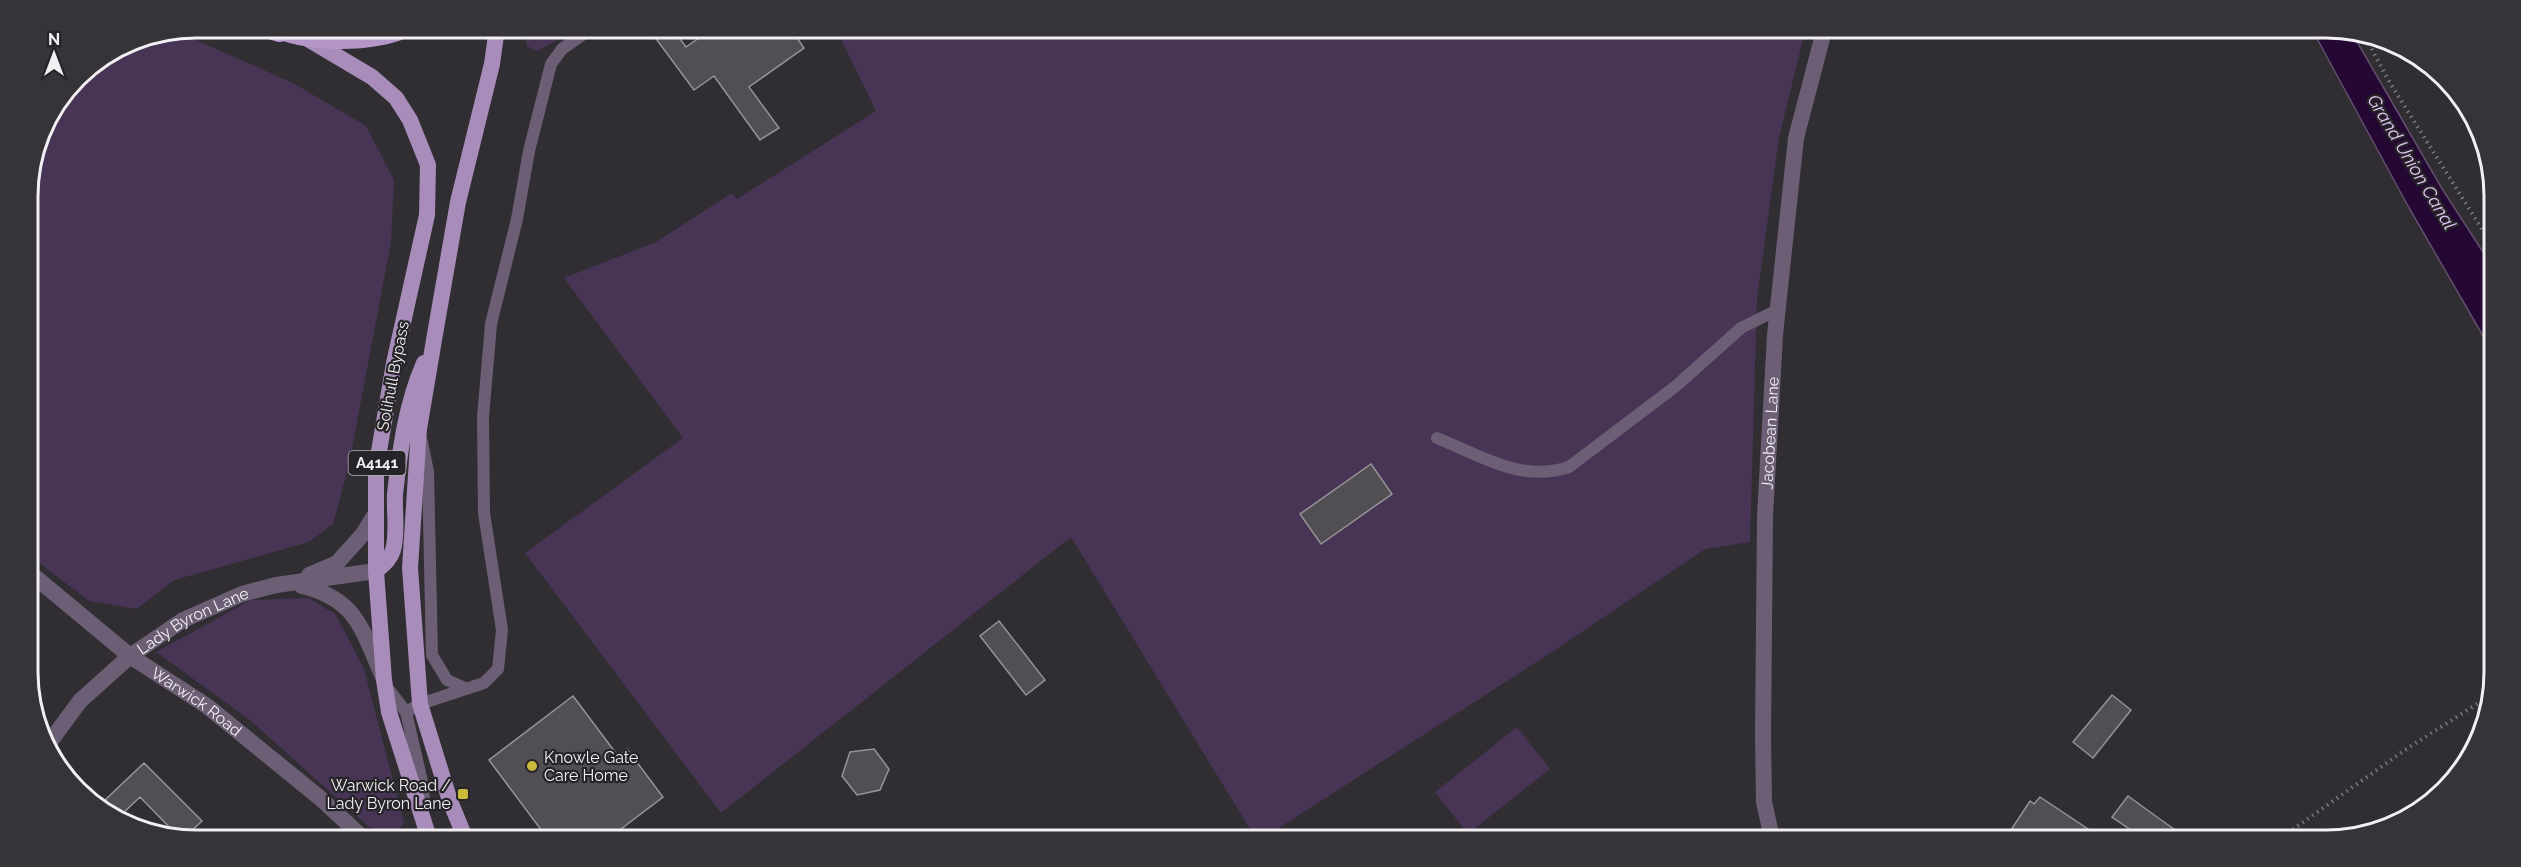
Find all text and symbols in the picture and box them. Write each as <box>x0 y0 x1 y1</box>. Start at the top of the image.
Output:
north arrow <box>24 24 84 84</box>
text: N <box>48 30 60 49</box>
water label: Grand Union Canal <box>2363 91 2461 234</box>
street label: Solihull Bypass <box>373 319 413 433</box>
street label: Jacobean Lane <box>1757 376 1782 490</box>
road number: A4141 <box>348 451 406 475</box>
street label: Lady Byron Lane <box>133 583 251 658</box>
street label: Warwick Road <box>148 663 246 740</box>
place label: Knowle Gate Care Home <box>544 748 638 785</box>
marker: Knowle Gate Care Home <box>525 759 539 773</box>
place label: Warwick Road / Lady Byron Lane <box>326 776 451 813</box>
marker: Warwick Road / Lady Byron Lane <box>456 787 470 801</box>

